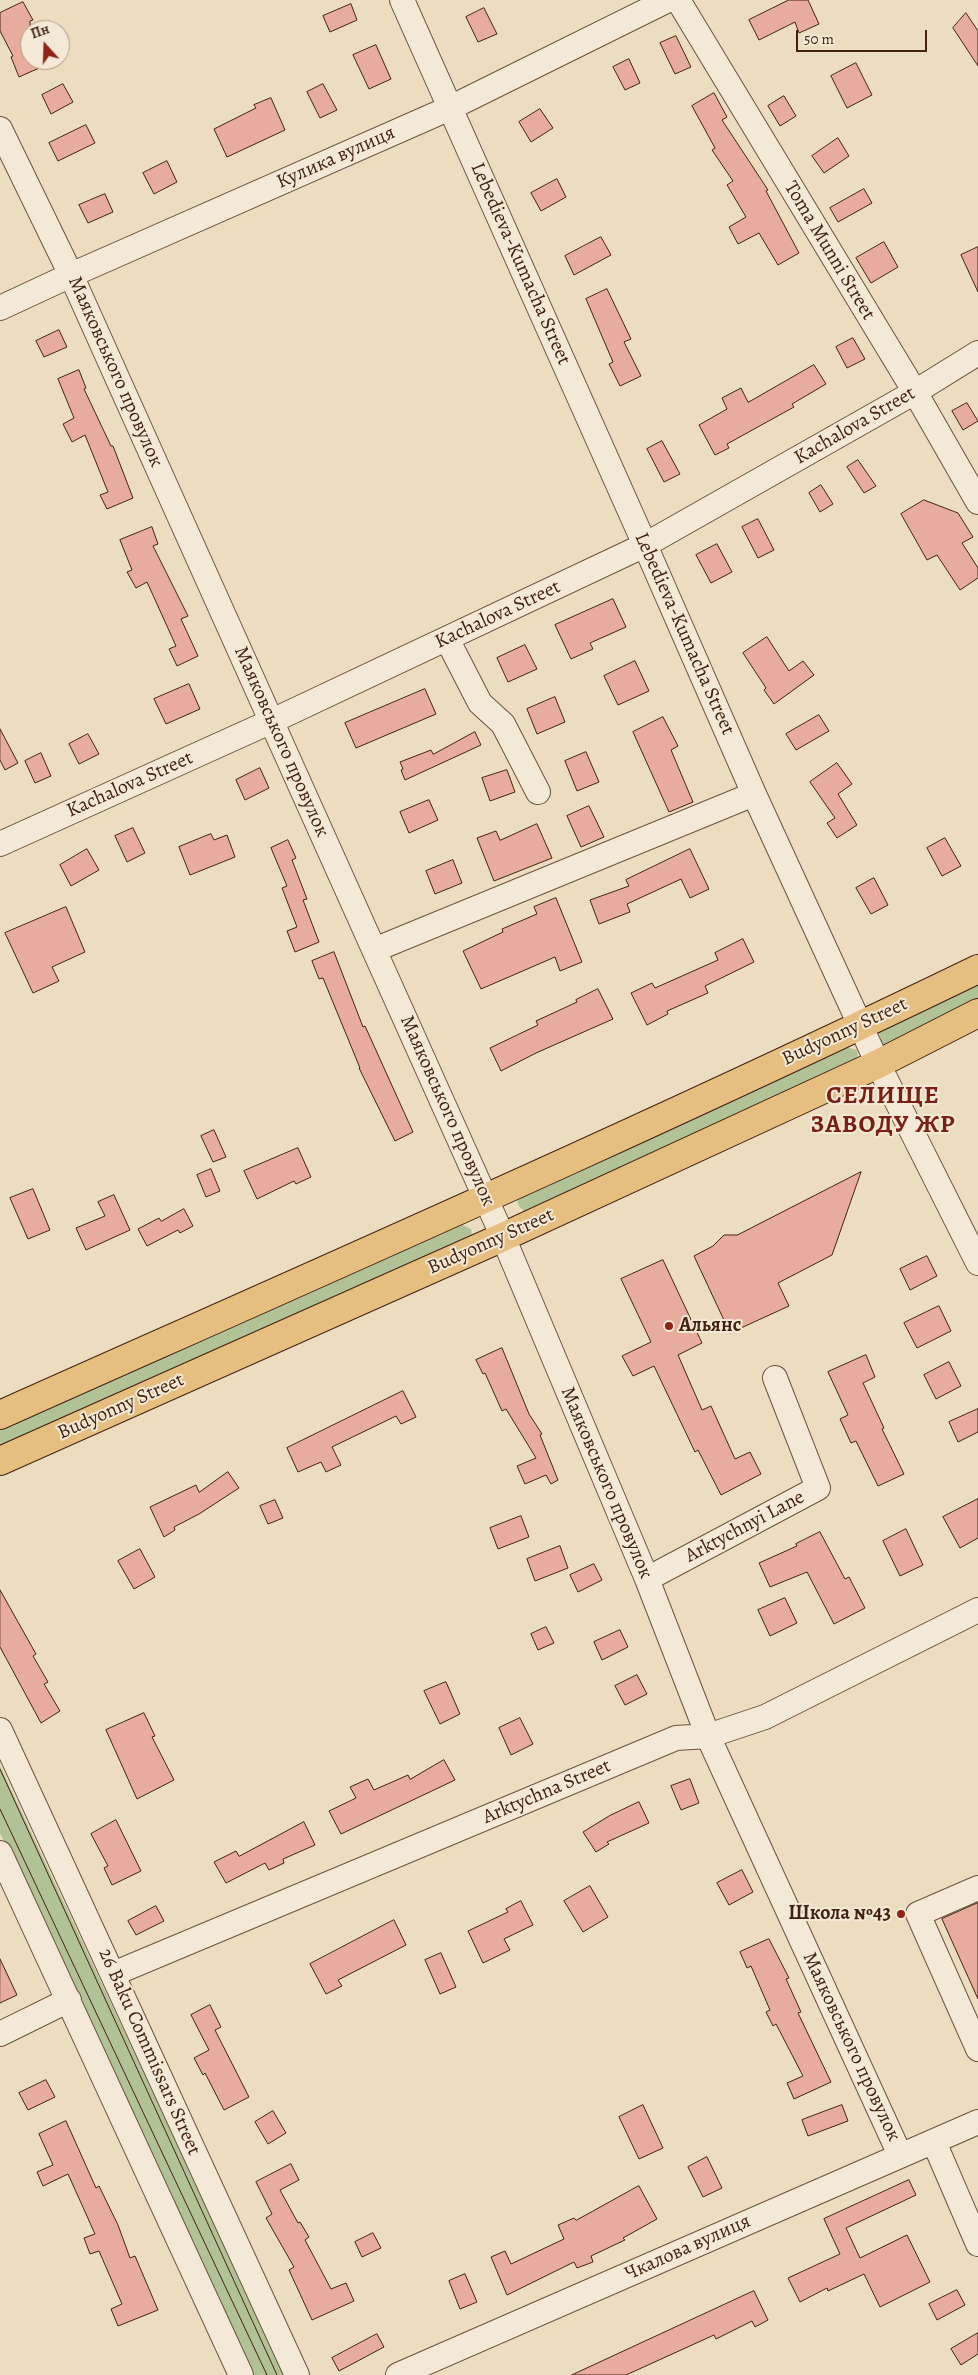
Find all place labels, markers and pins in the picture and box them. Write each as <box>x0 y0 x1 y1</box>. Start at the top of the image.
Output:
place label: Альянс <box>679 1314 741 1338</box>
marker: Альянс <box>663 1320 675 1332</box>
place label: Школа №43 <box>788 1902 891 1926</box>
marker: Школа №43 <box>895 1908 907 1920</box>

